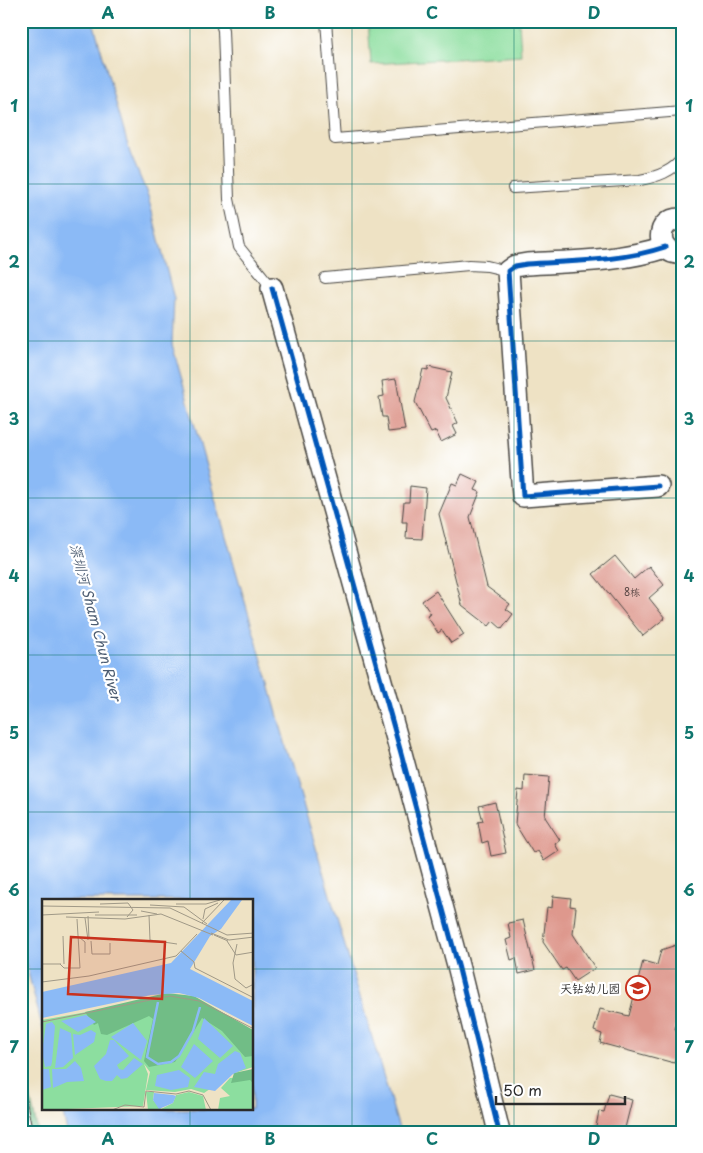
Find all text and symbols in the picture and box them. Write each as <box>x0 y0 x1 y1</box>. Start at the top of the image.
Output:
text: A <box>102 0 115 24</box>
text: B <box>265 0 276 24</box>
text: C <box>426 0 438 24</box>
text: D <box>588 0 600 24</box>
text: 1 <box>10 93 18 117</box>
text: 1 <box>685 93 693 117</box>
text: 2 <box>8 249 20 273</box>
text: 2 <box>683 249 695 273</box>
text: 3 <box>9 406 19 430</box>
text: 3 <box>684 406 694 430</box>
water label: 深圳河 Sham Chun River <box>65 541 128 705</box>
text: 4 <box>9 563 20 587</box>
text: 4 <box>684 563 695 587</box>
house number: 8栋 <box>624 584 640 599</box>
text: 5 <box>9 720 19 744</box>
text: 5 <box>684 720 694 744</box>
text: 6 <box>8 877 20 901</box>
text: 6 <box>683 877 695 901</box>
inset map <box>42 899 254 1110</box>
school or university icon: 天钻幼儿园 <box>625 975 651 1001</box>
place label: 天钻幼儿园 <box>560 979 620 997</box>
text: 7 <box>9 1034 19 1058</box>
text: 7 <box>684 1034 694 1058</box>
scale bar <box>496 1073 624 1105</box>
text: 50 m <box>503 1078 542 1101</box>
text: A <box>102 1126 115 1150</box>
text: B <box>265 1126 276 1150</box>
text: C <box>426 1126 438 1150</box>
text: D <box>588 1126 600 1150</box>

